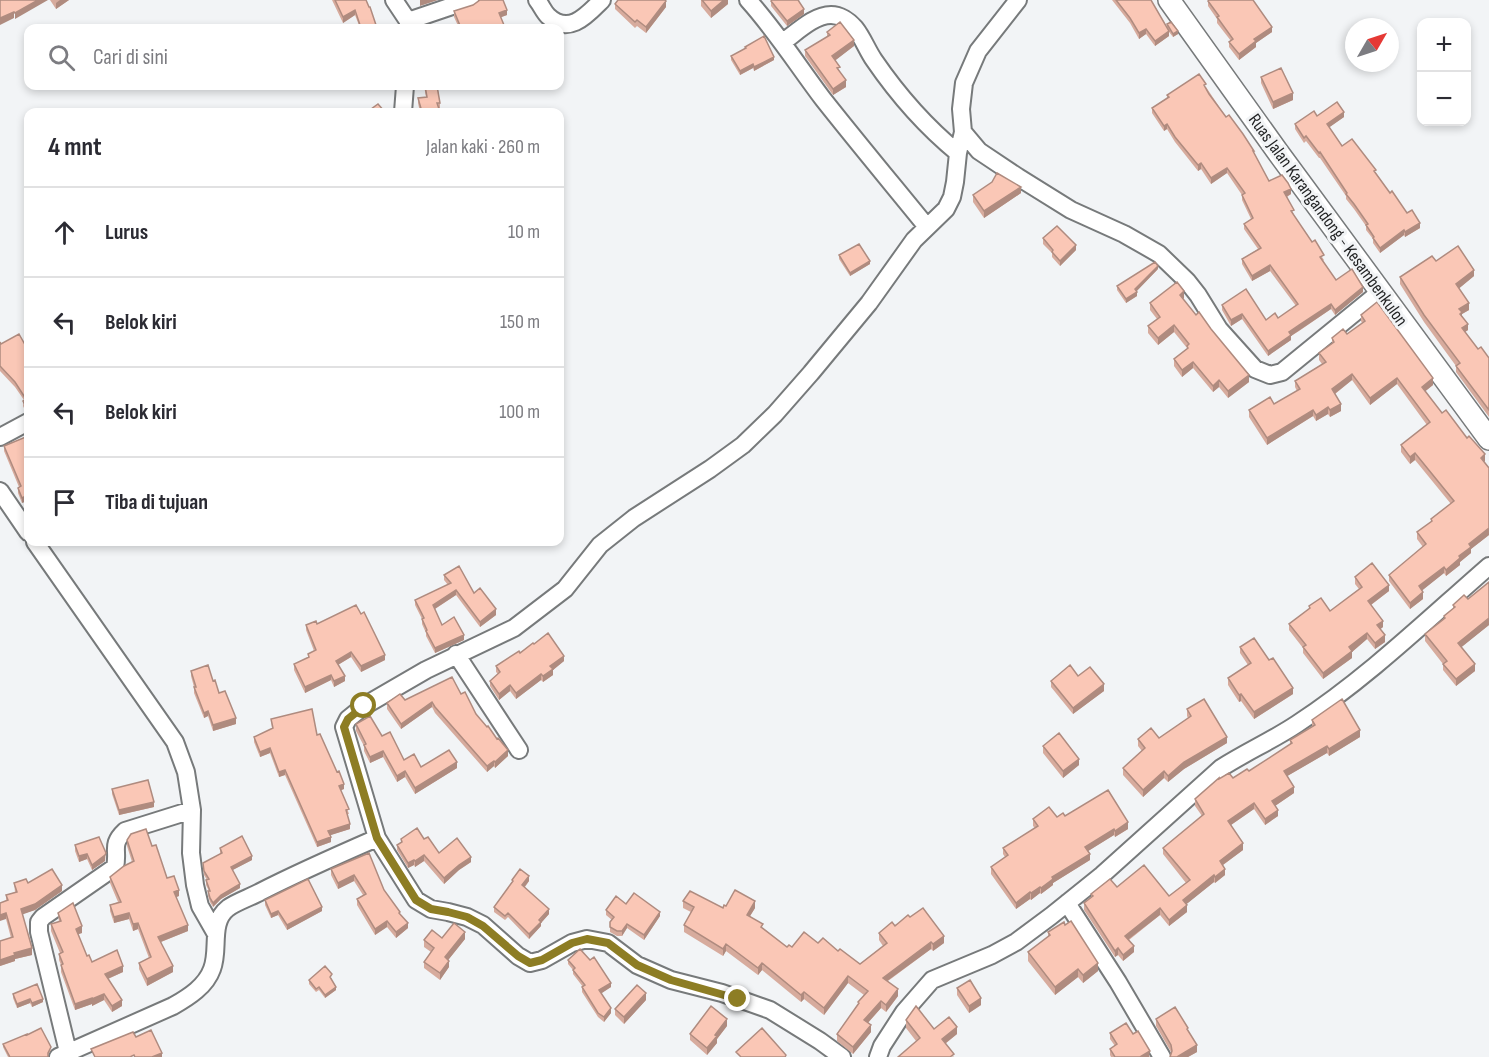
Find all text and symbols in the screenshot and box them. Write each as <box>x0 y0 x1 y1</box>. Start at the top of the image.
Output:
north arrow <box>1345 18 1399 72</box>
map controls <box>1417 18 1471 126</box>
button: + <box>1417 18 1471 72</box>
search box <box>24 24 564 90</box>
icon: search <box>45 41 78 74</box>
text: Cari di sini <box>93 44 168 71</box>
button: − <box>1417 72 1471 126</box>
street label: Ruas Jalan Karangandong - Kesambenkulon <box>1244 110 1412 330</box>
text: 4 mnt <box>48 132 102 163</box>
text: Jalan kaki · 260 m <box>426 135 540 159</box>
icon: ahead <box>48 216 81 249</box>
text: Lurus <box>105 219 148 246</box>
text: 10 m <box>508 220 540 244</box>
icon: left <box>48 306 81 339</box>
text: Belok kiri <box>105 309 177 336</box>
text: 150 m <box>500 310 540 334</box>
icon: left <box>48 396 81 429</box>
text: Belok kiri <box>105 399 177 426</box>
text: 100 m <box>499 400 540 424</box>
icon: arrive <box>48 486 81 519</box>
text: Tiba di tujuan <box>105 489 208 516</box>
route start <box>350 692 376 718</box>
route end <box>724 985 750 1011</box>

